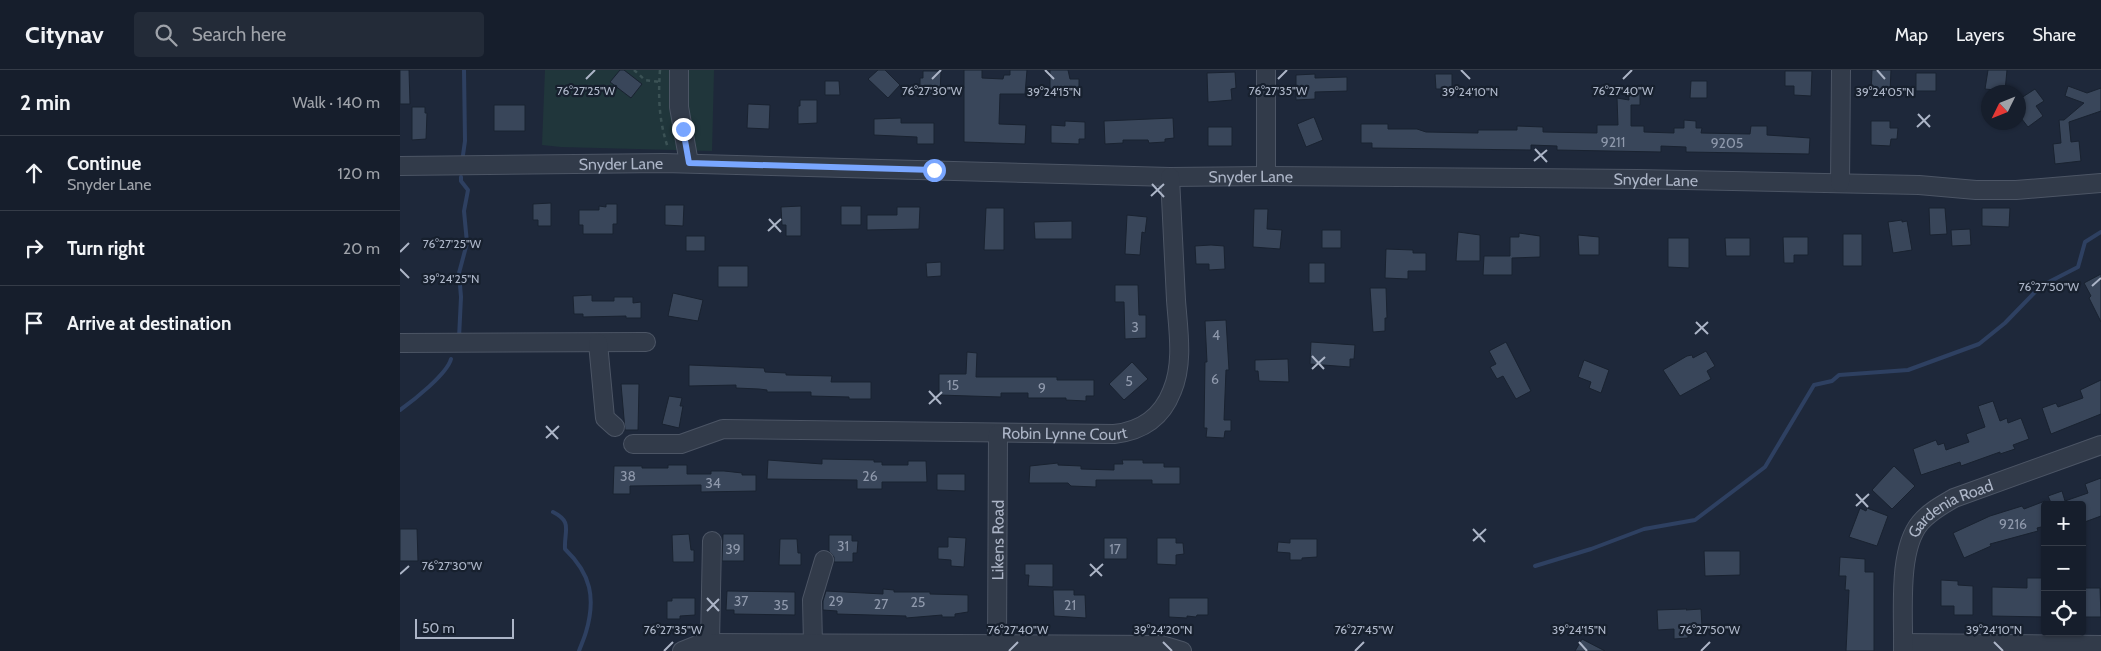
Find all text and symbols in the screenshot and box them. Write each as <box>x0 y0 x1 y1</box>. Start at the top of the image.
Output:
search box <box>134 12 484 57</box>
text: Citynav <box>25 20 104 49</box>
icon: search <box>152 21 180 49</box>
text: Search here <box>192 23 286 46</box>
text: Map <box>1895 24 1928 46</box>
text: Layers <box>1956 24 2005 46</box>
text: Share <box>2033 24 2076 46</box>
text: 76°27'25"W <box>557 83 616 98</box>
text: 76°27'30"W <box>902 83 963 98</box>
text: 76°27'35"W <box>1249 83 1308 98</box>
text: 76°27'40"W <box>1593 83 1654 98</box>
text: 39°24'15"N <box>1027 84 1081 99</box>
text: 39°24'10"N <box>1442 84 1498 99</box>
text: 39°24'05"N <box>1855 84 1915 99</box>
north arrow <box>1981 85 2026 130</box>
text: 2 min <box>20 90 71 115</box>
text: Walk · 140 m <box>293 93 380 112</box>
route end <box>672 118 695 141</box>
house number: 9211 <box>1601 133 1625 151</box>
house number: 9205 <box>1711 134 1743 152</box>
text: Continue <box>67 152 141 175</box>
street label: Snyder Lane <box>579 154 663 173</box>
icon: ahead <box>20 159 48 187</box>
route start <box>923 159 946 182</box>
text: 120 m <box>338 164 380 183</box>
street label: Snyder Lane <box>1208 166 1293 186</box>
street label: Snyder Lane <box>1613 169 1698 190</box>
text: Snyder Lane <box>67 175 151 194</box>
icon: right <box>20 234 48 262</box>
text: 76°27'25"W <box>423 236 482 251</box>
text: Turn right <box>67 237 145 260</box>
text: 20 m <box>343 239 380 258</box>
text: 39°24'25"N <box>422 271 480 286</box>
text: 76°27'50"W <box>2019 279 2080 294</box>
icon: arrive <box>20 309 48 337</box>
text: Arrive at destination <box>67 312 231 335</box>
house number: 3 <box>1131 318 1139 336</box>
house number: 4 <box>1212 326 1220 344</box>
house number: 6 <box>1211 370 1219 388</box>
house number: 5 <box>1125 372 1133 390</box>
house number: 15 <box>947 376 959 394</box>
house number: 9 <box>1038 379 1046 397</box>
street label: Robin Lynne Court <box>1002 422 1129 444</box>
house number: 38 <box>620 467 636 485</box>
house number: 26 <box>862 467 878 485</box>
house number: 34 <box>705 474 721 492</box>
street label: Gardenia Road <box>1904 475 1996 541</box>
street label: Likens Road <box>988 500 1007 580</box>
map controls <box>2041 501 2086 636</box>
button: + <box>2041 501 2086 546</box>
house number: 9216 <box>1999 515 2027 533</box>
house number: 31 <box>837 537 849 555</box>
house number: 39 <box>725 540 741 558</box>
house number: 17 <box>1109 540 1121 558</box>
button: − <box>2041 546 2086 591</box>
text: 76°27'30"W <box>422 558 483 573</box>
button: locate <box>2041 591 2086 636</box>
house number: 37 <box>734 592 748 610</box>
house number: 29 <box>828 592 844 610</box>
house number: 25 <box>911 593 925 611</box>
house number: 27 <box>874 595 888 613</box>
house number: 35 <box>773 596 789 614</box>
house number: 21 <box>1064 596 1076 614</box>
scale bar <box>415 616 514 639</box>
text: 50 m <box>422 619 455 637</box>
text: 76°27'35"W <box>644 622 703 637</box>
text: 76°27'40"W <box>988 622 1049 637</box>
text: 39°24'20"N <box>1134 622 1192 637</box>
text: 76°27'45"W <box>1335 622 1394 637</box>
text: 39°24'15"N <box>1552 622 1606 637</box>
text: 76°27'50"W <box>1680 622 1741 637</box>
text: 39°24'10"N <box>1966 622 2022 637</box>

